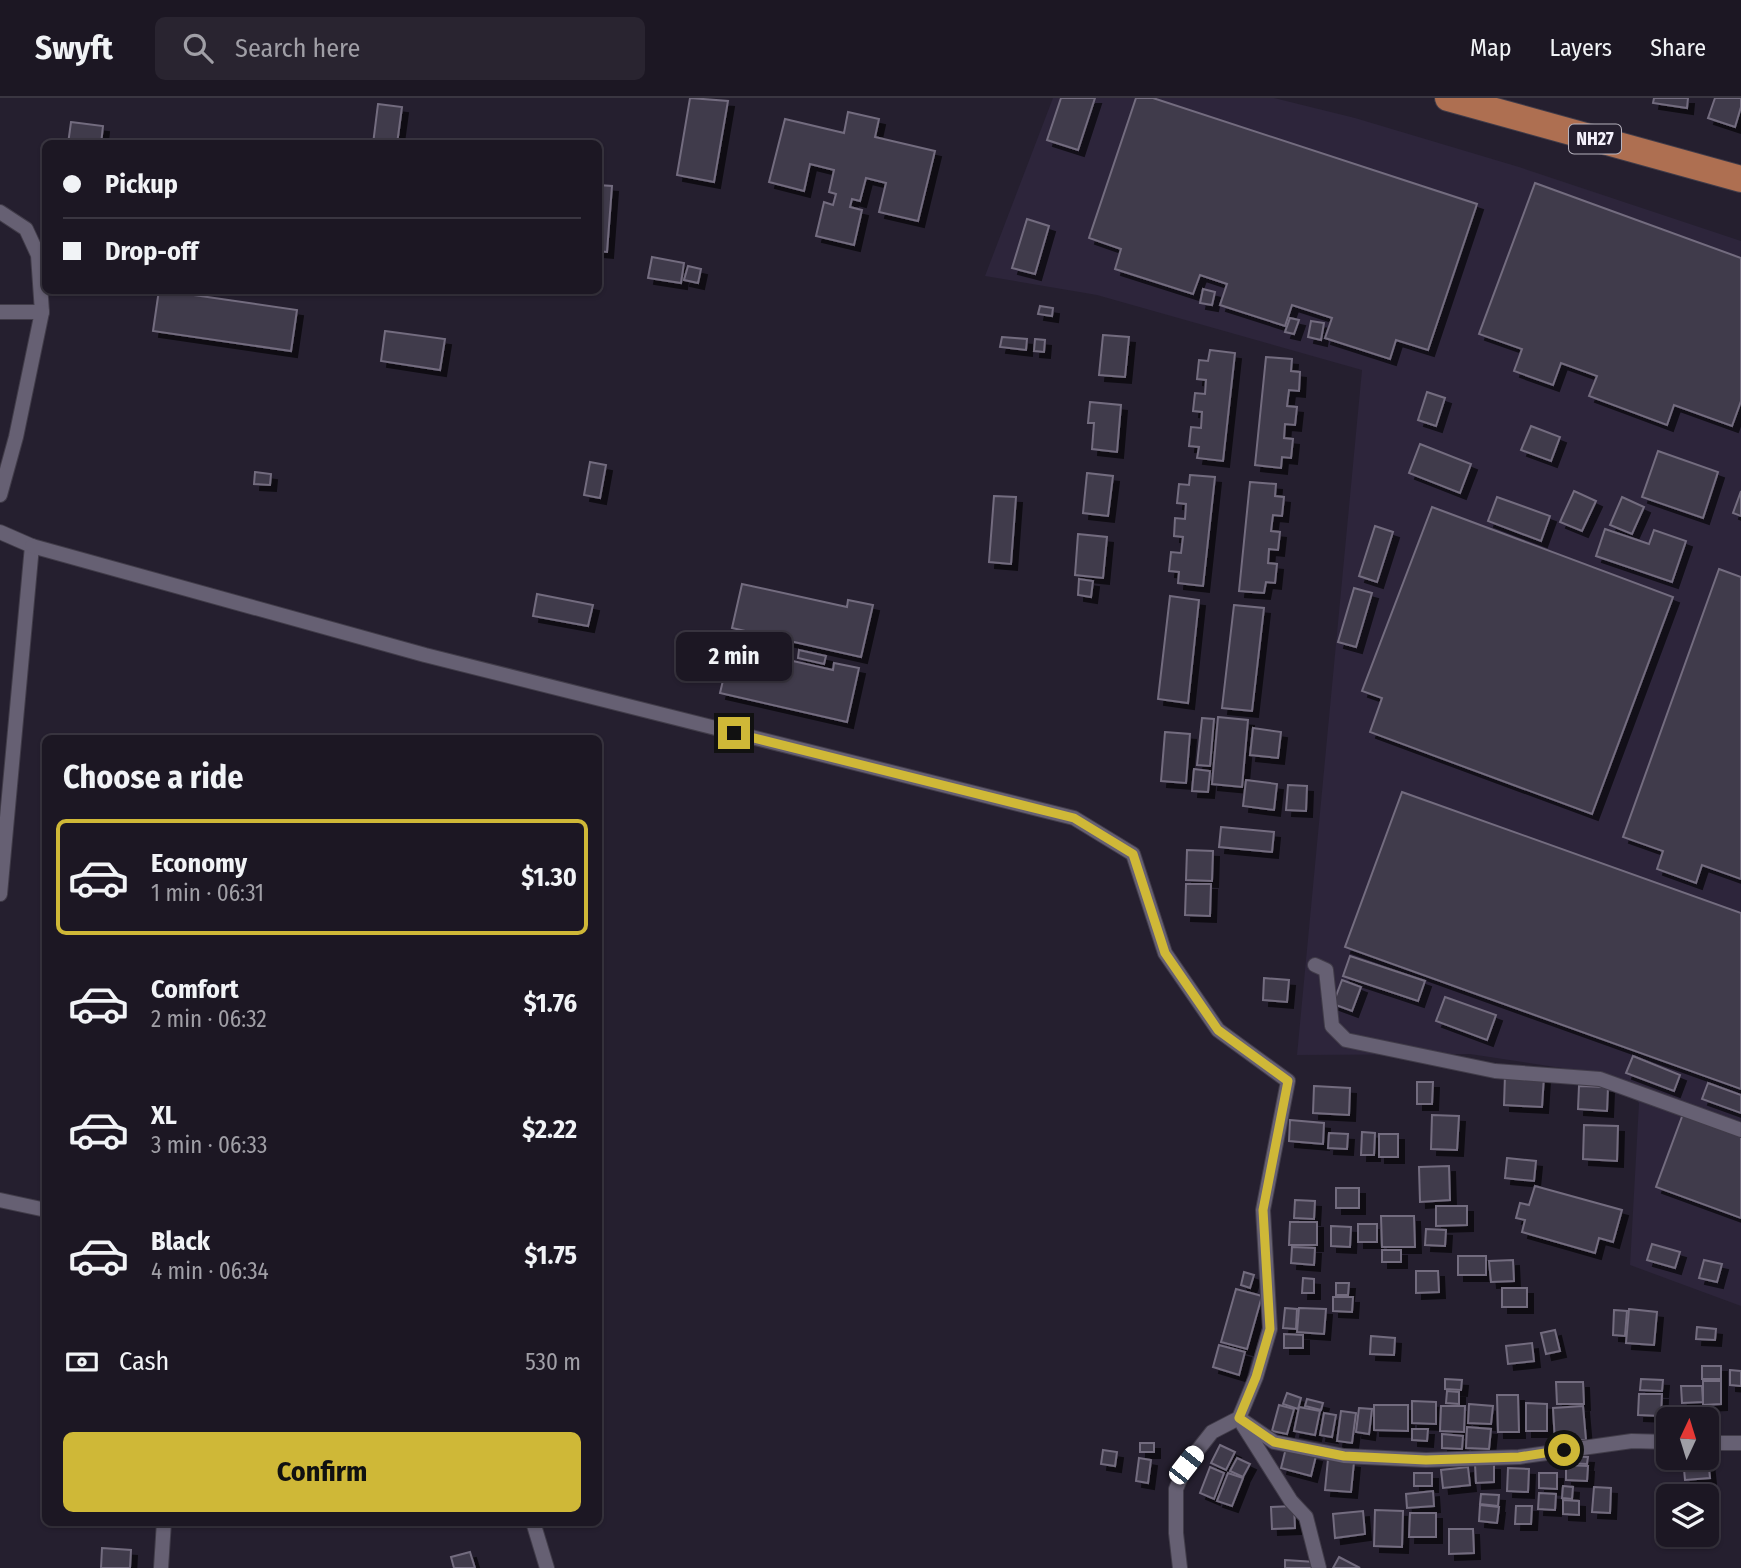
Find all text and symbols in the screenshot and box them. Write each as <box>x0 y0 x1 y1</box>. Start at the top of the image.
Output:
search box <box>155 17 645 80</box>
text: Swyft <box>35 28 113 68</box>
icon: search <box>179 29 217 67</box>
text: Search here <box>235 33 360 64</box>
text: Map <box>1470 34 1512 62</box>
text: Layers <box>1550 34 1612 62</box>
text: Share <box>1650 34 1706 62</box>
road number: NH27 <box>1569 124 1621 154</box>
text: Pickup <box>105 169 178 200</box>
text: Drop-off <box>105 236 198 267</box>
callout: 2 min <box>676 632 792 680</box>
text: 2 min <box>709 642 760 670</box>
route end <box>718 717 750 749</box>
text: Choose a ride <box>63 758 244 796</box>
icon: car <box>67 846 130 909</box>
text: Economy <box>151 848 247 879</box>
text: $1.30 <box>521 862 577 893</box>
text: 1 min · 06:31 <box>151 879 264 907</box>
icon: car <box>67 972 130 1035</box>
text: Comfort <box>151 974 239 1005</box>
text: $1.76 <box>524 988 577 1019</box>
text: 2 min · 06:32 <box>151 1005 267 1033</box>
icon: car <box>67 1098 130 1161</box>
text: XL <box>151 1100 177 1131</box>
text: $2.22 <box>522 1114 577 1145</box>
text: 3 min · 06:33 <box>151 1131 267 1159</box>
icon: car <box>67 1224 130 1287</box>
text: Black <box>151 1226 210 1257</box>
text: $1.75 <box>524 1240 577 1271</box>
text: 4 min · 06:34 <box>151 1257 269 1285</box>
icon: cash <box>63 1343 101 1381</box>
text: Cash <box>119 1346 169 1377</box>
text: 530 m <box>525 1348 581 1376</box>
north arrow <box>1656 1407 1718 1470</box>
map controls <box>1656 1407 1719 1547</box>
button: Confirm <box>63 1432 581 1512</box>
route start <box>1548 1434 1580 1466</box>
car <box>1165 1442 1208 1488</box>
button: layers <box>1656 1484 1719 1547</box>

